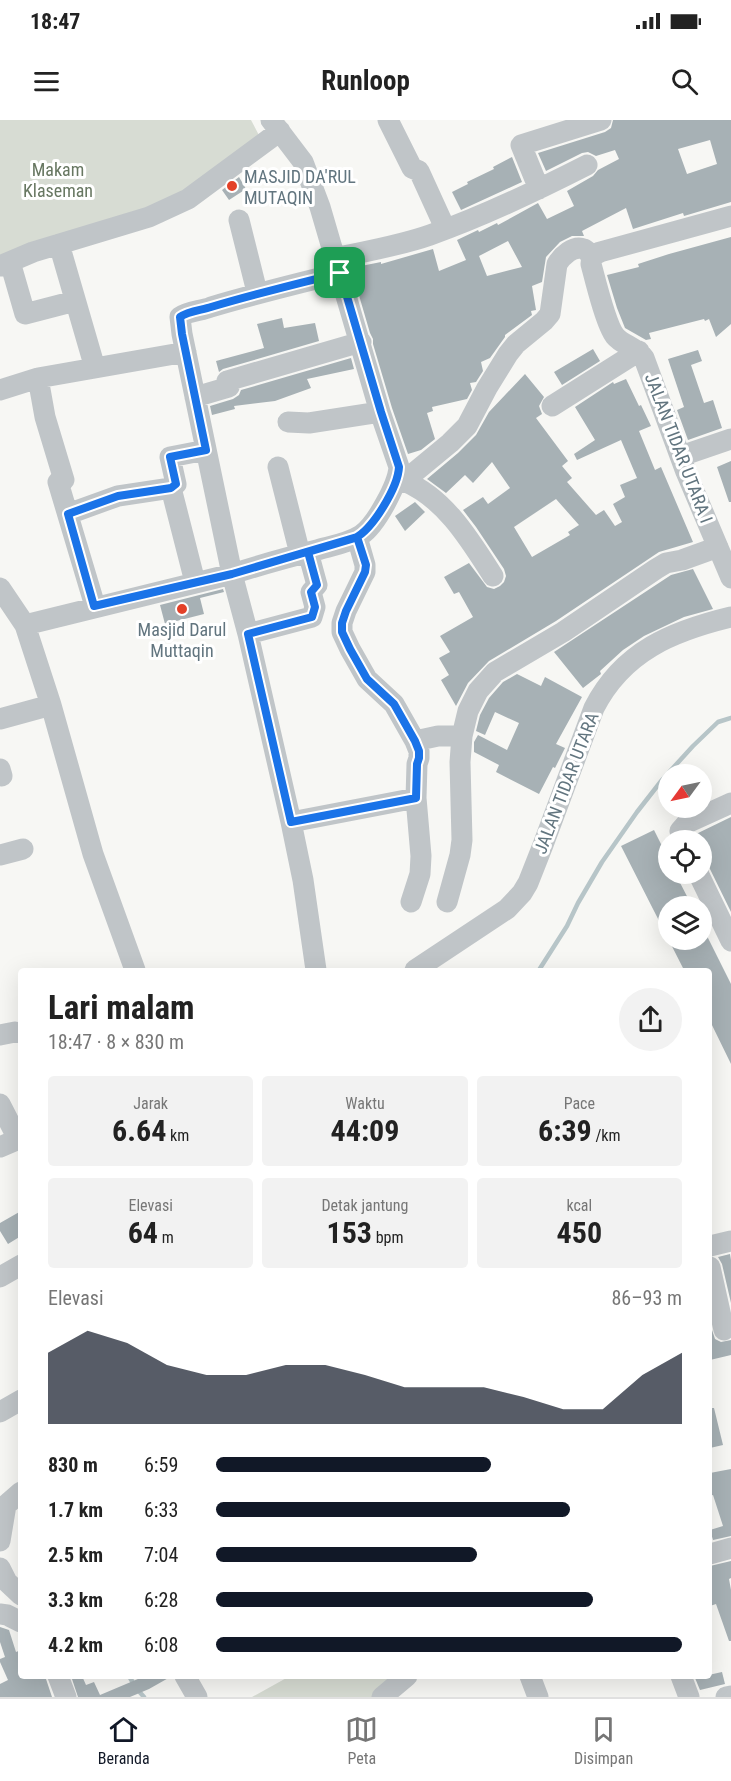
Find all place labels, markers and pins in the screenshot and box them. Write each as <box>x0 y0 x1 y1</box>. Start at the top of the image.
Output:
place label: MASJID DA'RUL MUTAQIN <box>244 166 356 208</box>
marker: MASJID DA'RUL MUTAQIN <box>225 179 239 193</box>
pin <box>314 247 365 298</box>
marker: Masjid Darul Muttaqin <box>175 602 189 616</box>
place label: Masjid Darul Muttaqin <box>138 619 226 661</box>

